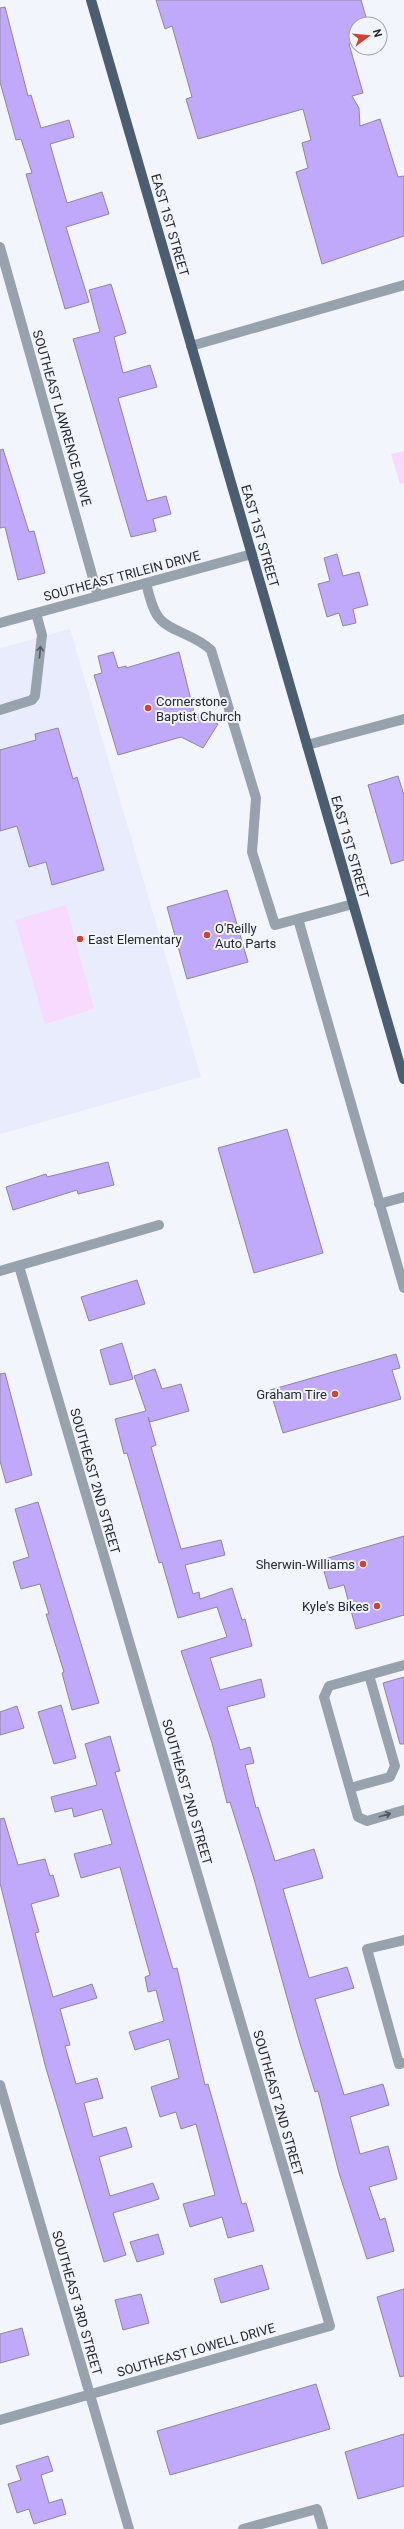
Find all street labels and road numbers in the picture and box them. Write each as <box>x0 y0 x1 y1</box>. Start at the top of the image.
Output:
street label: EAST 1ST STREET <box>148 172 192 278</box>
street label: SOUTHEAST LAWRENCE DRIVE <box>30 328 94 508</box>
street label: EAST 1ST STREET <box>238 483 282 589</box>
street label: SOUTHEAST TRILEIN DRIVE <box>42 548 202 604</box>
street label: EAST 1ST STREET <box>328 794 372 900</box>
street label: SOUTHEAST 2ND STREET <box>67 1406 123 1556</box>
street label: SOUTHEAST 2ND STREET <box>159 1717 215 1867</box>
street label: SOUTHEAST 2ND STREET <box>250 2028 306 2178</box>
street label: SOUTHEAST 3RD STREET <box>49 2229 105 2377</box>
street label: SOUTHEAST LOWELL DRIVE <box>115 2320 277 2380</box>

